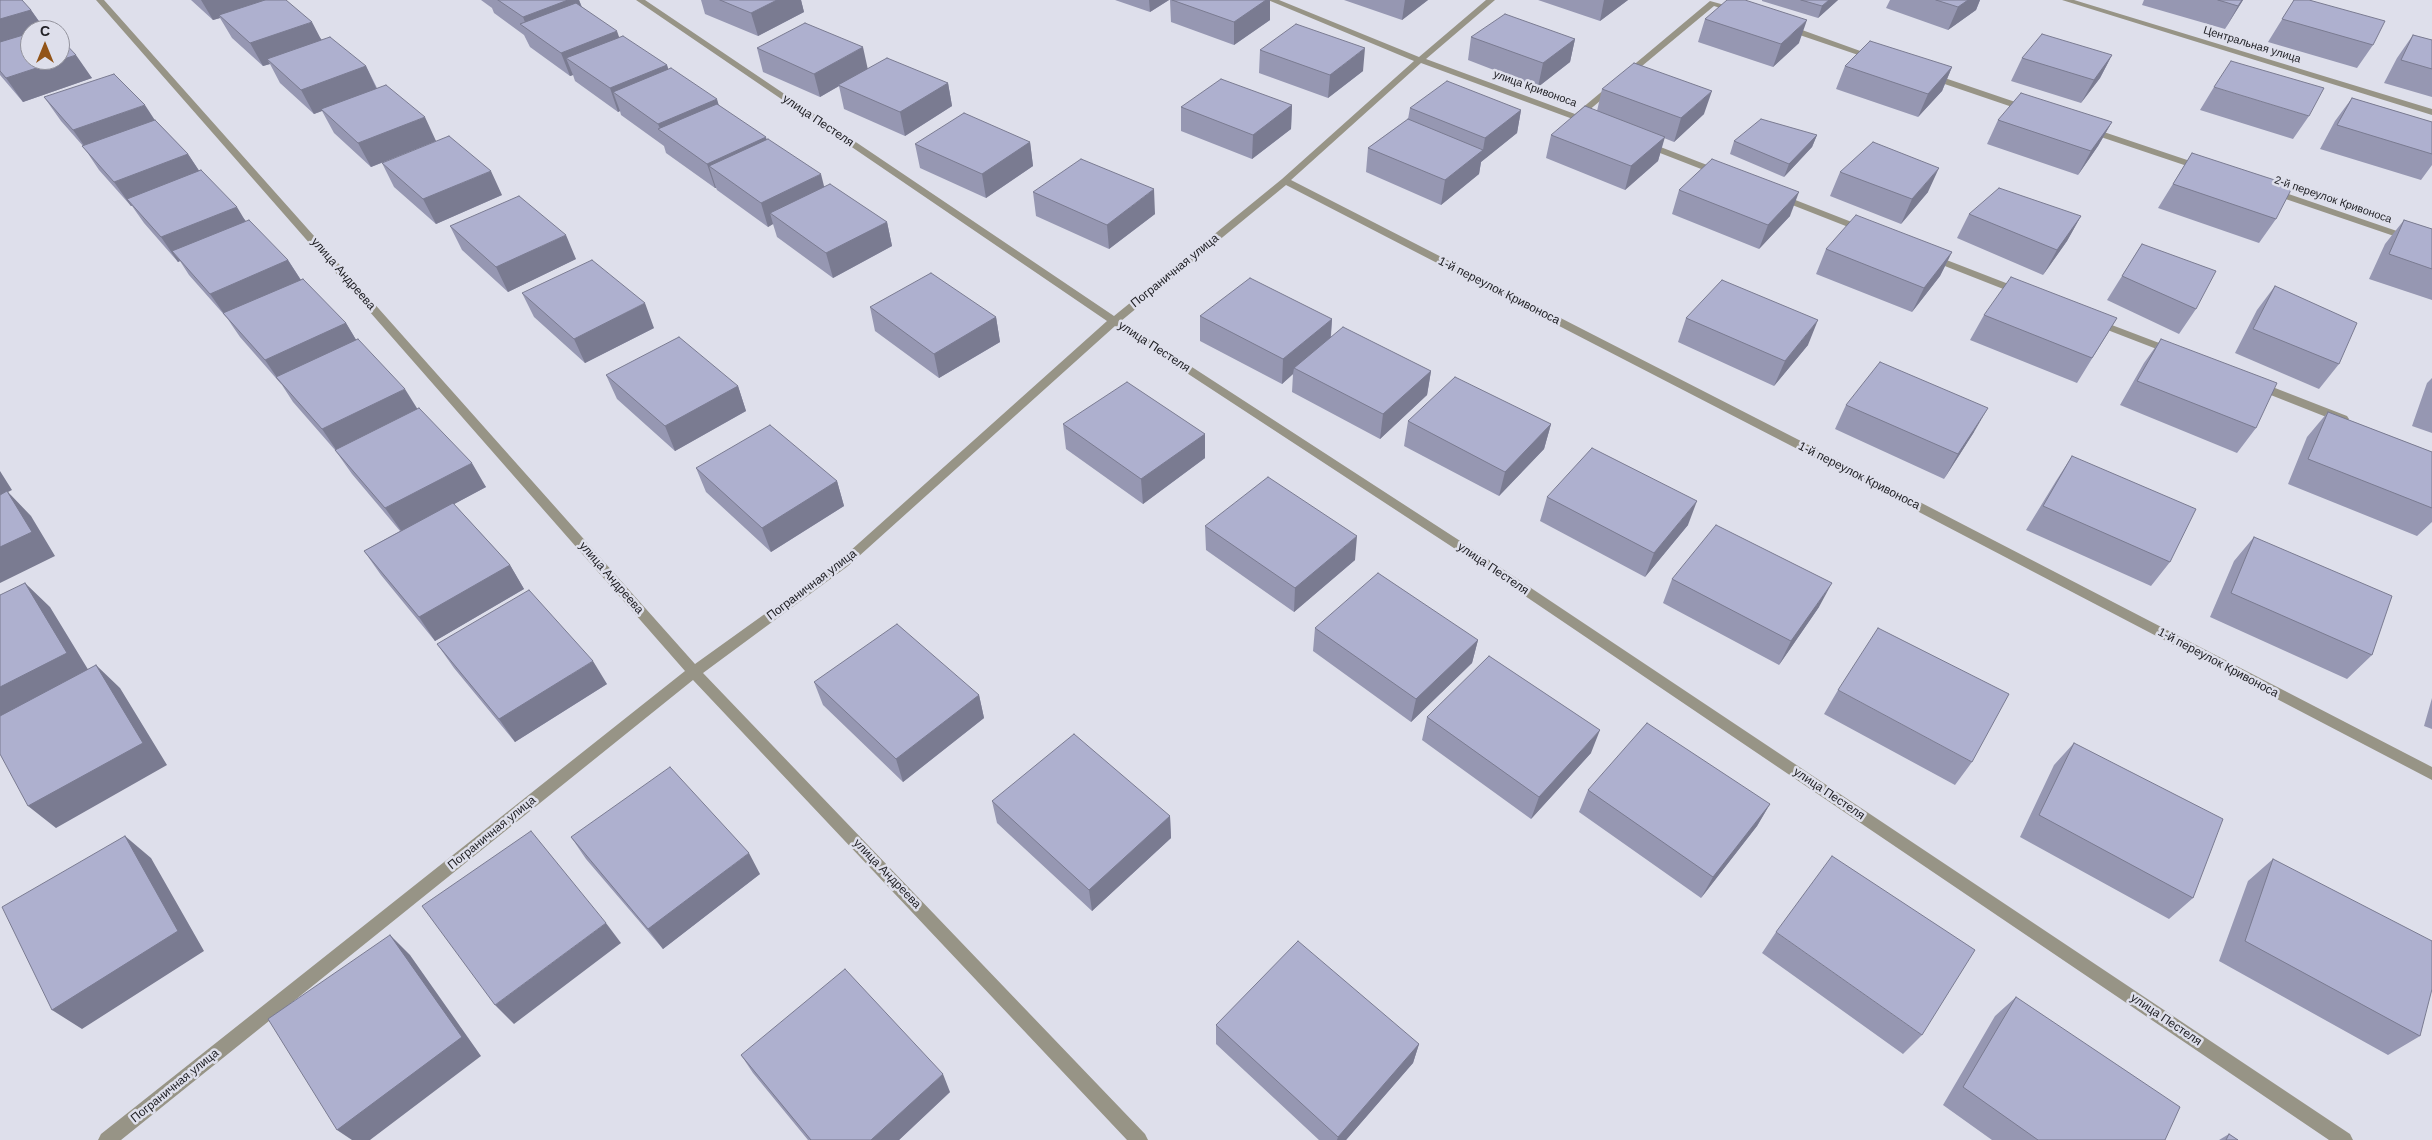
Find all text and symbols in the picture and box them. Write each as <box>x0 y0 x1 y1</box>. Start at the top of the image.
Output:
north arrow <box>20 20 70 70</box>
text: С <box>40 23 50 39</box>
street label: Центральная улица <box>2202 24 2302 66</box>
street label: улица Кривоноса <box>1492 68 1578 110</box>
street label: улица Пестеля <box>780 92 856 150</box>
street label: 2-й переулок Кривоноса <box>2273 174 2393 226</box>
street label: Пограничная улица <box>1128 231 1222 311</box>
street label: улица Андреева <box>308 235 378 313</box>
street label: 1-й переулок Кривоноса <box>1436 254 1562 328</box>
street label: улица Пестеля <box>1115 318 1193 376</box>
street label: 1-й переулок Кривоноса <box>1796 439 1922 513</box>
street label: улица Андреева <box>576 539 646 617</box>
street label: улица Пестеля <box>1455 540 1531 598</box>
street label: Пограничная улица <box>764 547 860 623</box>
street label: 1-й переулок Кривоноса <box>2155 625 2281 701</box>
street label: улица Пестеля <box>1791 765 1867 823</box>
street label: Пограничная улица <box>445 793 539 873</box>
street label: улица Андреева <box>850 836 924 912</box>
street label: улица Пестеля <box>2128 991 2204 1049</box>
street label: Пограничная улица <box>128 1046 222 1126</box>

